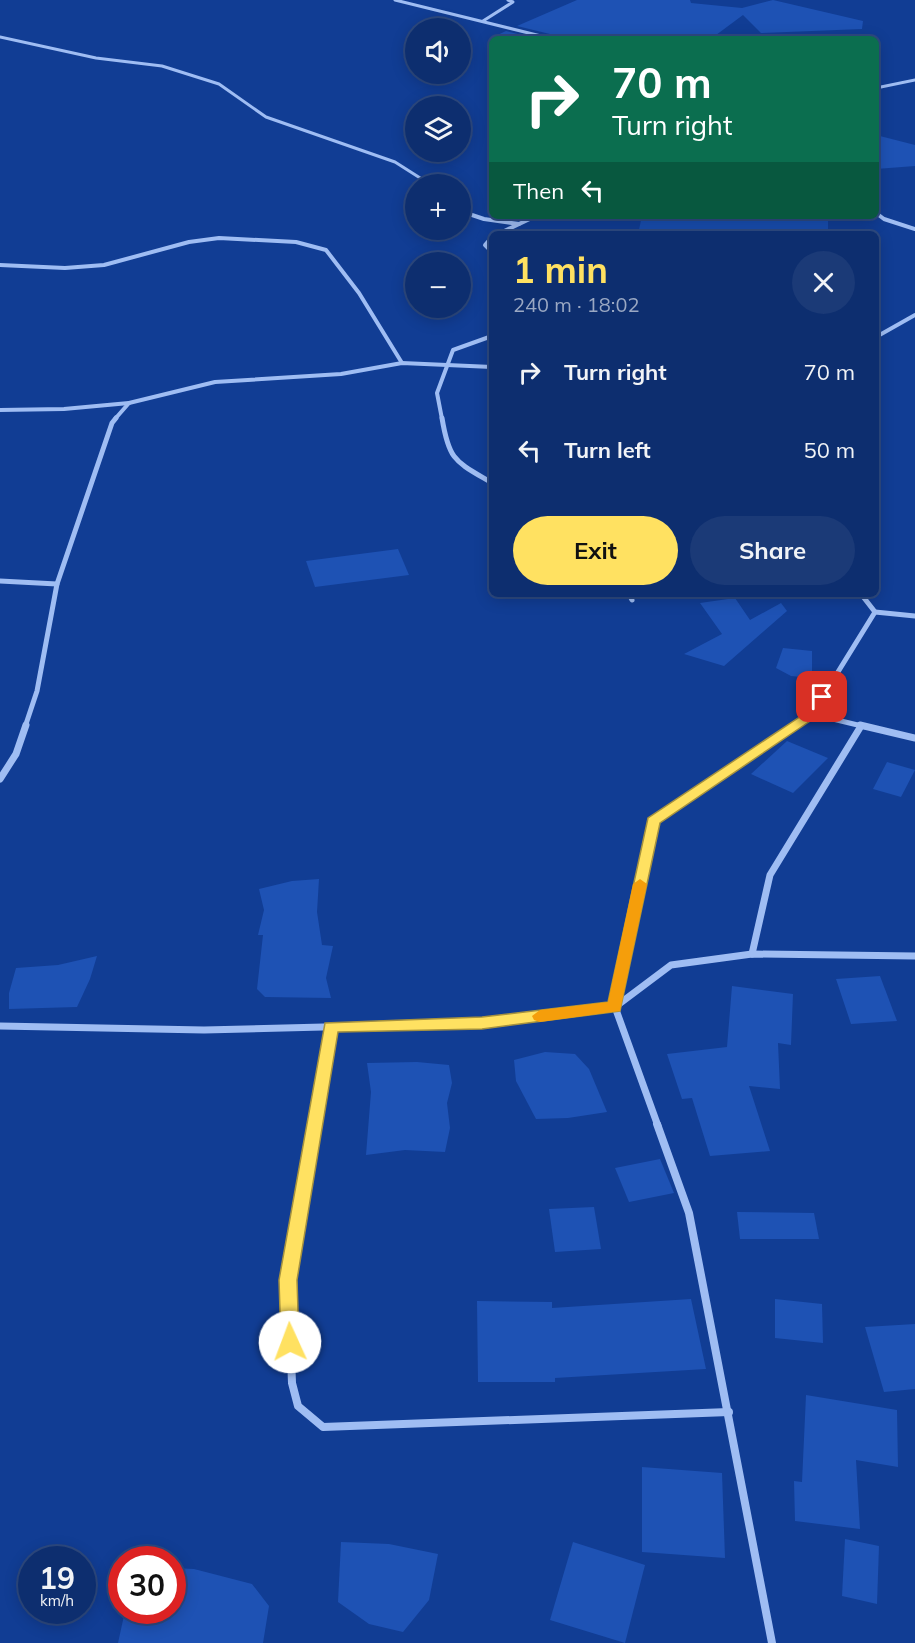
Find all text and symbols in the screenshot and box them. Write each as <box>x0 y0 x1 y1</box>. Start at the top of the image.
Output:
map controls <box>405 18 471 318</box>
button: sound <box>405 18 471 84</box>
text: 70 m <box>612 56 712 109</box>
icon: right <box>513 60 591 138</box>
button: layers <box>405 96 471 162</box>
text: Turn right <box>612 108 732 142</box>
button: + <box>405 174 471 240</box>
icon: left <box>576 174 609 207</box>
text: Then <box>513 177 564 205</box>
text: 1 min <box>513 247 608 292</box>
button: close <box>792 251 855 314</box>
button: − <box>405 252 471 318</box>
text: 240 m · 18:02 <box>513 292 639 317</box>
icon: right <box>513 356 546 389</box>
text: Turn right <box>564 358 667 386</box>
text: 70 m <box>804 358 855 386</box>
icon: left <box>513 434 546 467</box>
text: Turn left <box>564 436 651 464</box>
text: 50 m <box>804 436 855 464</box>
button: Exit <box>513 516 678 585</box>
button: Share <box>690 516 855 585</box>
pin <box>796 671 847 722</box>
icon: arrive <box>805 680 838 713</box>
position arrow <box>258 1310 322 1374</box>
speed limit sign: 30 <box>108 1546 186 1624</box>
text: 19 <box>39 1559 75 1597</box>
text: km/h <box>40 1591 74 1610</box>

